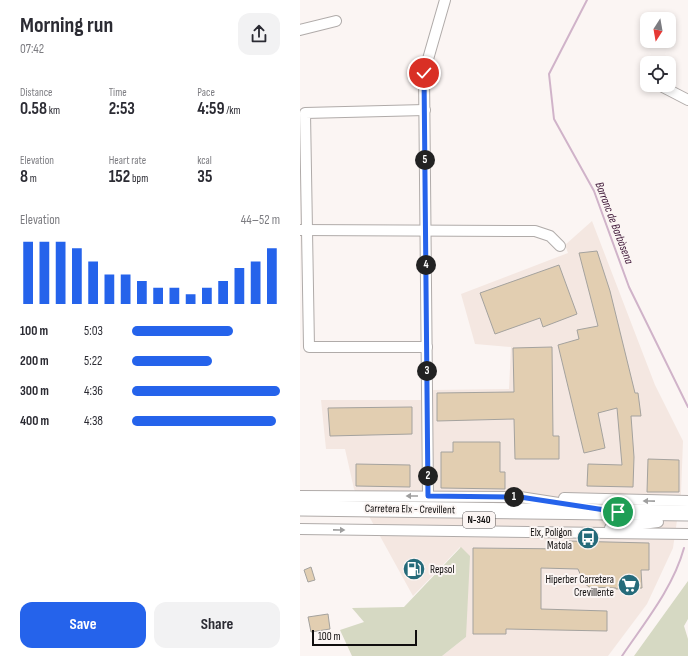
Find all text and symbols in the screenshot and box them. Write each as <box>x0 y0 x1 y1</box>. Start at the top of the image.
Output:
text: Morning run <box>20 12 113 39</box>
north arrow <box>640 12 676 48</box>
map controls <box>640 12 676 92</box>
button: share <box>238 13 280 55</box>
text: 07:42 <box>20 41 44 57</box>
pin <box>407 56 441 90</box>
button: locate <box>640 56 676 92</box>
icon: check <box>413 62 435 84</box>
text: Distance <box>20 86 52 99</box>
text: Time <box>109 86 127 99</box>
text: Pace <box>197 86 215 99</box>
text: 0.58 <box>20 99 47 119</box>
text: 2:53 <box>109 99 135 119</box>
text: 4:59 <box>197 99 225 119</box>
text: km <box>47 104 60 117</box>
text: /km <box>225 104 241 117</box>
pin: 5 <box>415 150 435 170</box>
text: 5 <box>423 153 427 166</box>
text: Elevation <box>20 154 54 167</box>
text: Heart rate <box>109 154 146 167</box>
text: kcal <box>197 154 212 167</box>
text: 8 <box>20 167 28 187</box>
text: 152 <box>109 167 130 187</box>
text: 35 <box>197 167 212 187</box>
text: m <box>28 172 37 185</box>
text: bpm <box>130 172 148 185</box>
water label: Barranc de Barbàsena <box>591 180 637 266</box>
text: Elevation <box>20 212 60 228</box>
text: 44–52 m <box>241 212 280 228</box>
pin: 4 <box>416 255 436 275</box>
text: 4 <box>423 258 429 271</box>
text: 100 m <box>20 323 48 339</box>
text: 5:03 <box>84 323 103 339</box>
text: 200 m <box>20 353 49 369</box>
text: 5:22 <box>84 353 102 369</box>
pin: 3 <box>417 361 437 381</box>
text: 3 <box>425 364 429 377</box>
text: 300 m <box>20 383 49 399</box>
text: 4:36 <box>84 383 103 399</box>
text: 400 m <box>20 413 49 429</box>
text: 4:38 <box>84 413 103 429</box>
pin: 2 <box>418 466 438 486</box>
text: 2 <box>426 469 430 482</box>
pin: 1 <box>504 487 524 507</box>
text: 1 <box>512 490 516 503</box>
one-way arrow <box>405 493 418 499</box>
pin <box>601 495 635 529</box>
one-way arrow <box>643 497 655 504</box>
icon: arrive <box>607 501 629 523</box>
street label: Carretera Elx - Crevillent <box>365 502 456 516</box>
road number: N-340 <box>463 512 495 528</box>
bus stop icon: Elx, Polígon Matola <box>575 525 601 551</box>
place label: Elx, Polígon Matola <box>530 526 572 552</box>
one-way arrow <box>333 527 346 533</box>
fuel station icon: Repsol <box>401 556 427 582</box>
place label: Repsol <box>430 563 455 576</box>
supermarket icon: Hiperber Carretera Crevillente <box>616 572 642 598</box>
place label: Hiperber Carretera Crevillente <box>546 573 614 599</box>
button: Save <box>20 602 146 648</box>
button: Share <box>154 602 280 648</box>
scale bar <box>312 628 417 647</box>
text: 100 m <box>318 630 340 643</box>

